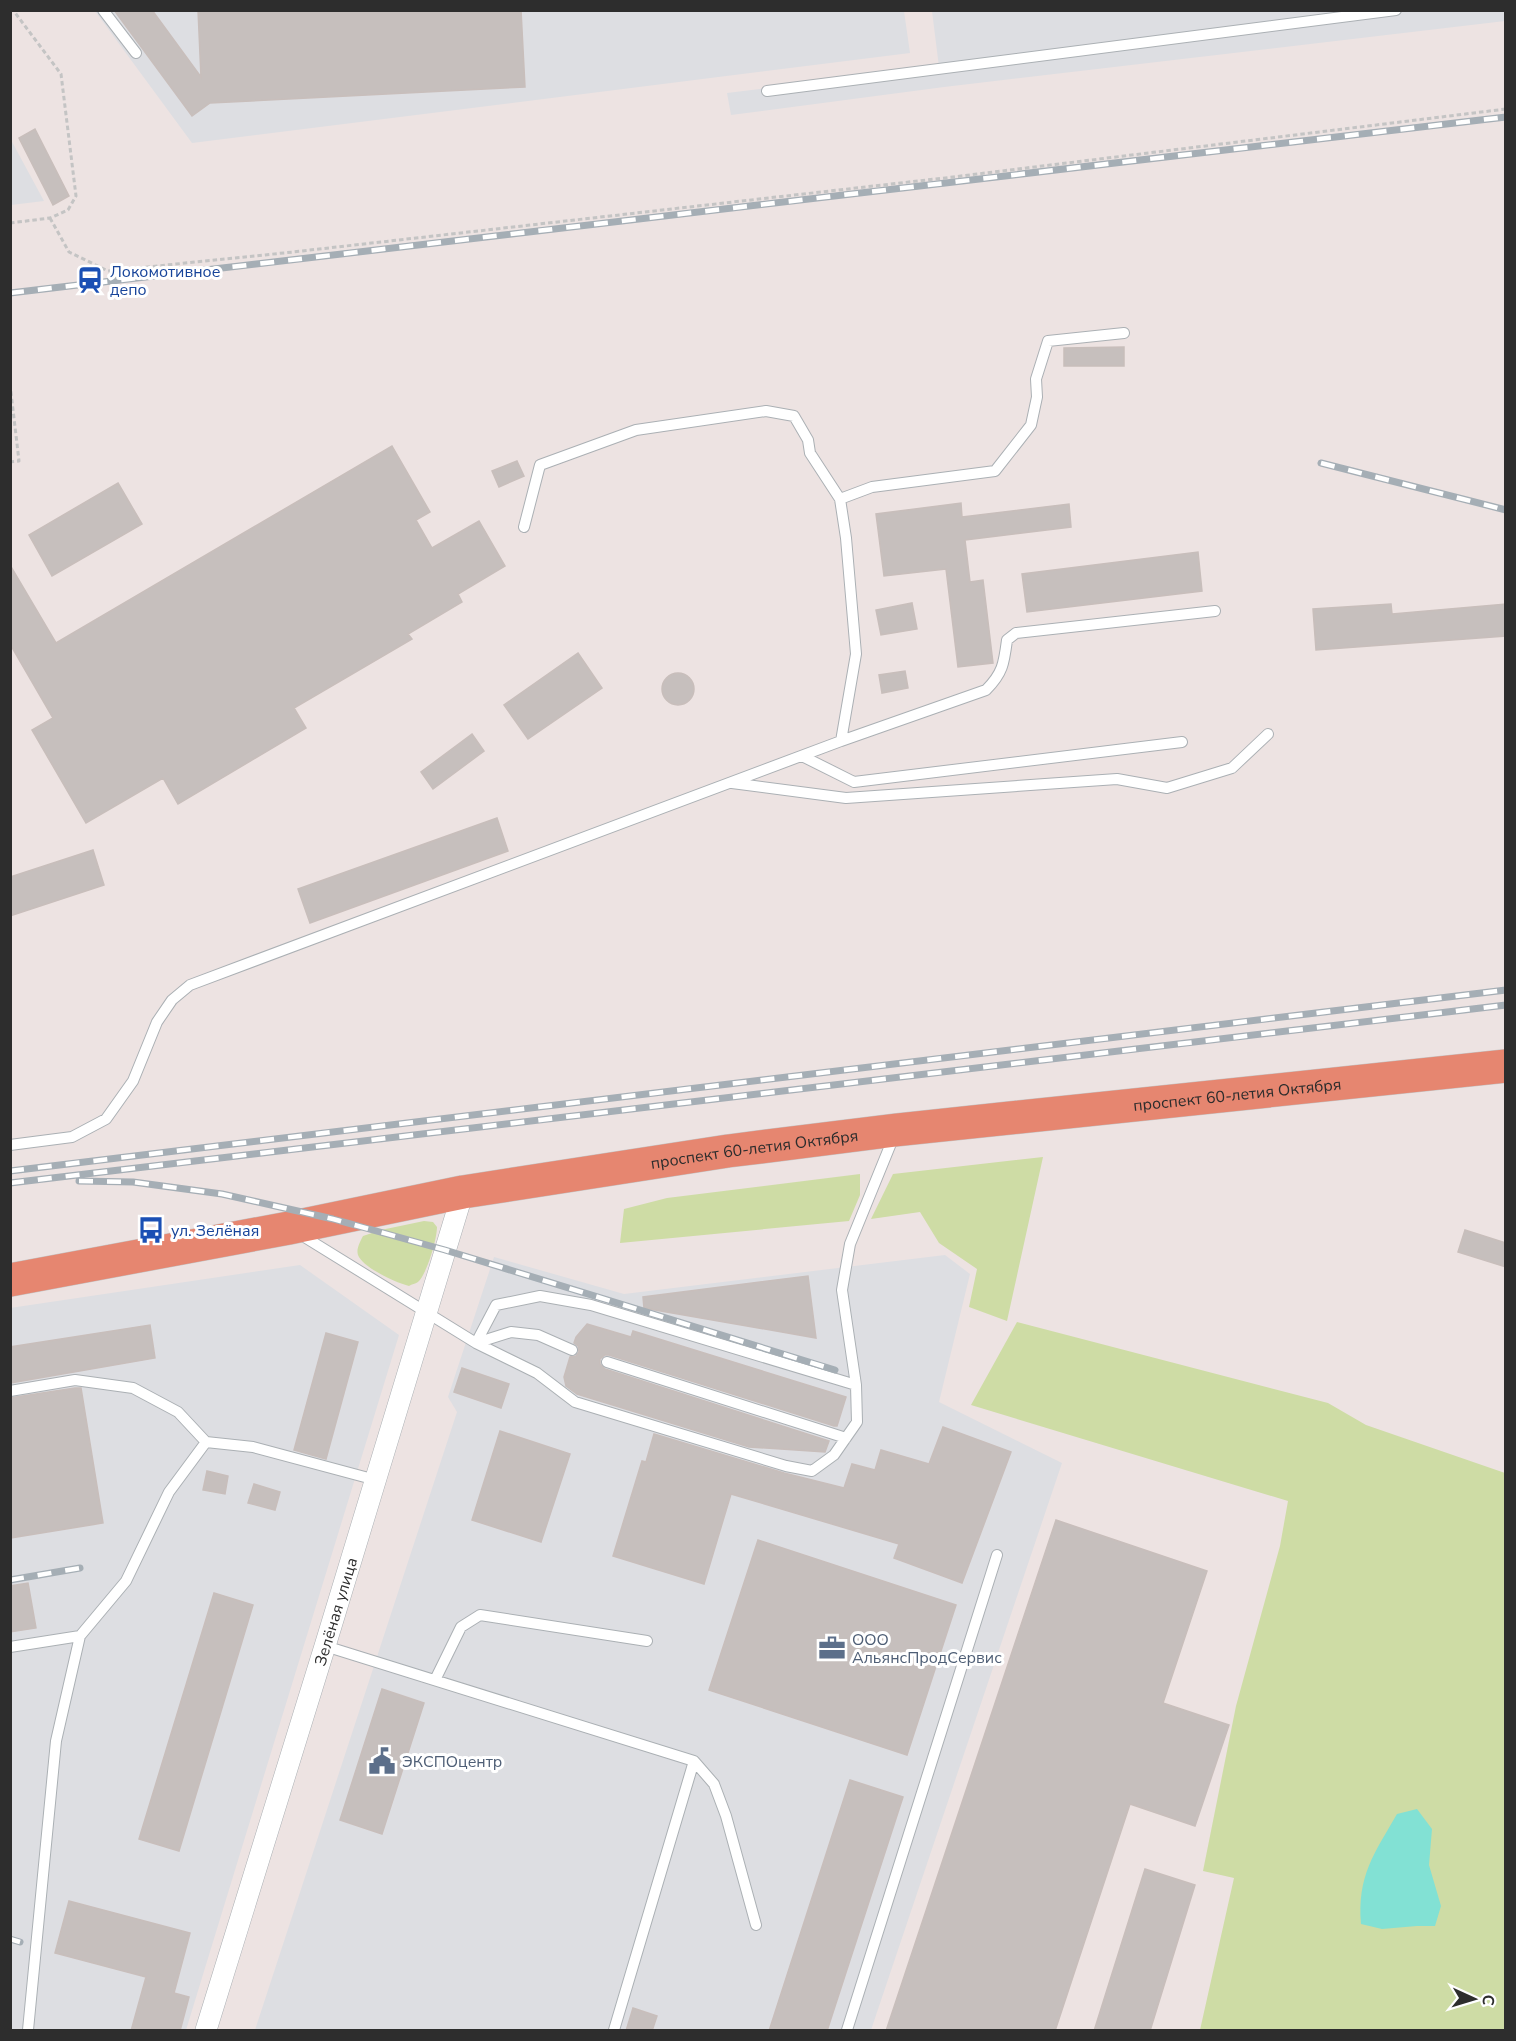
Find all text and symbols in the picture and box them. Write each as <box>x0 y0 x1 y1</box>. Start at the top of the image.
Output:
place label: Локомотивное депо <box>110 261 220 301</box>
station icon: Локомотивное депо <box>75 265 105 295</box>
street label: проспект 60-летия Октября <box>1132 1073 1343 1117</box>
street label: проспект 60-летия Октября <box>649 1125 859 1175</box>
bus stop icon: ул. Зелёная <box>136 1215 166 1245</box>
place label: ул. Зелёная <box>171 1220 259 1242</box>
street label: Зелёная улица <box>309 1555 363 1669</box>
place label: ООО АльянсПродСервис <box>852 1629 1002 1669</box>
office icon: ООО АльянсПродСервис <box>817 1633 847 1663</box>
public building icon: ЭКСПОцентр <box>367 1746 397 1776</box>
place label: ЭКСПОцентр <box>402 1751 502 1773</box>
north arrow <box>1444 1969 1504 2029</box>
text: С <box>1477 1994 1499 2006</box>

